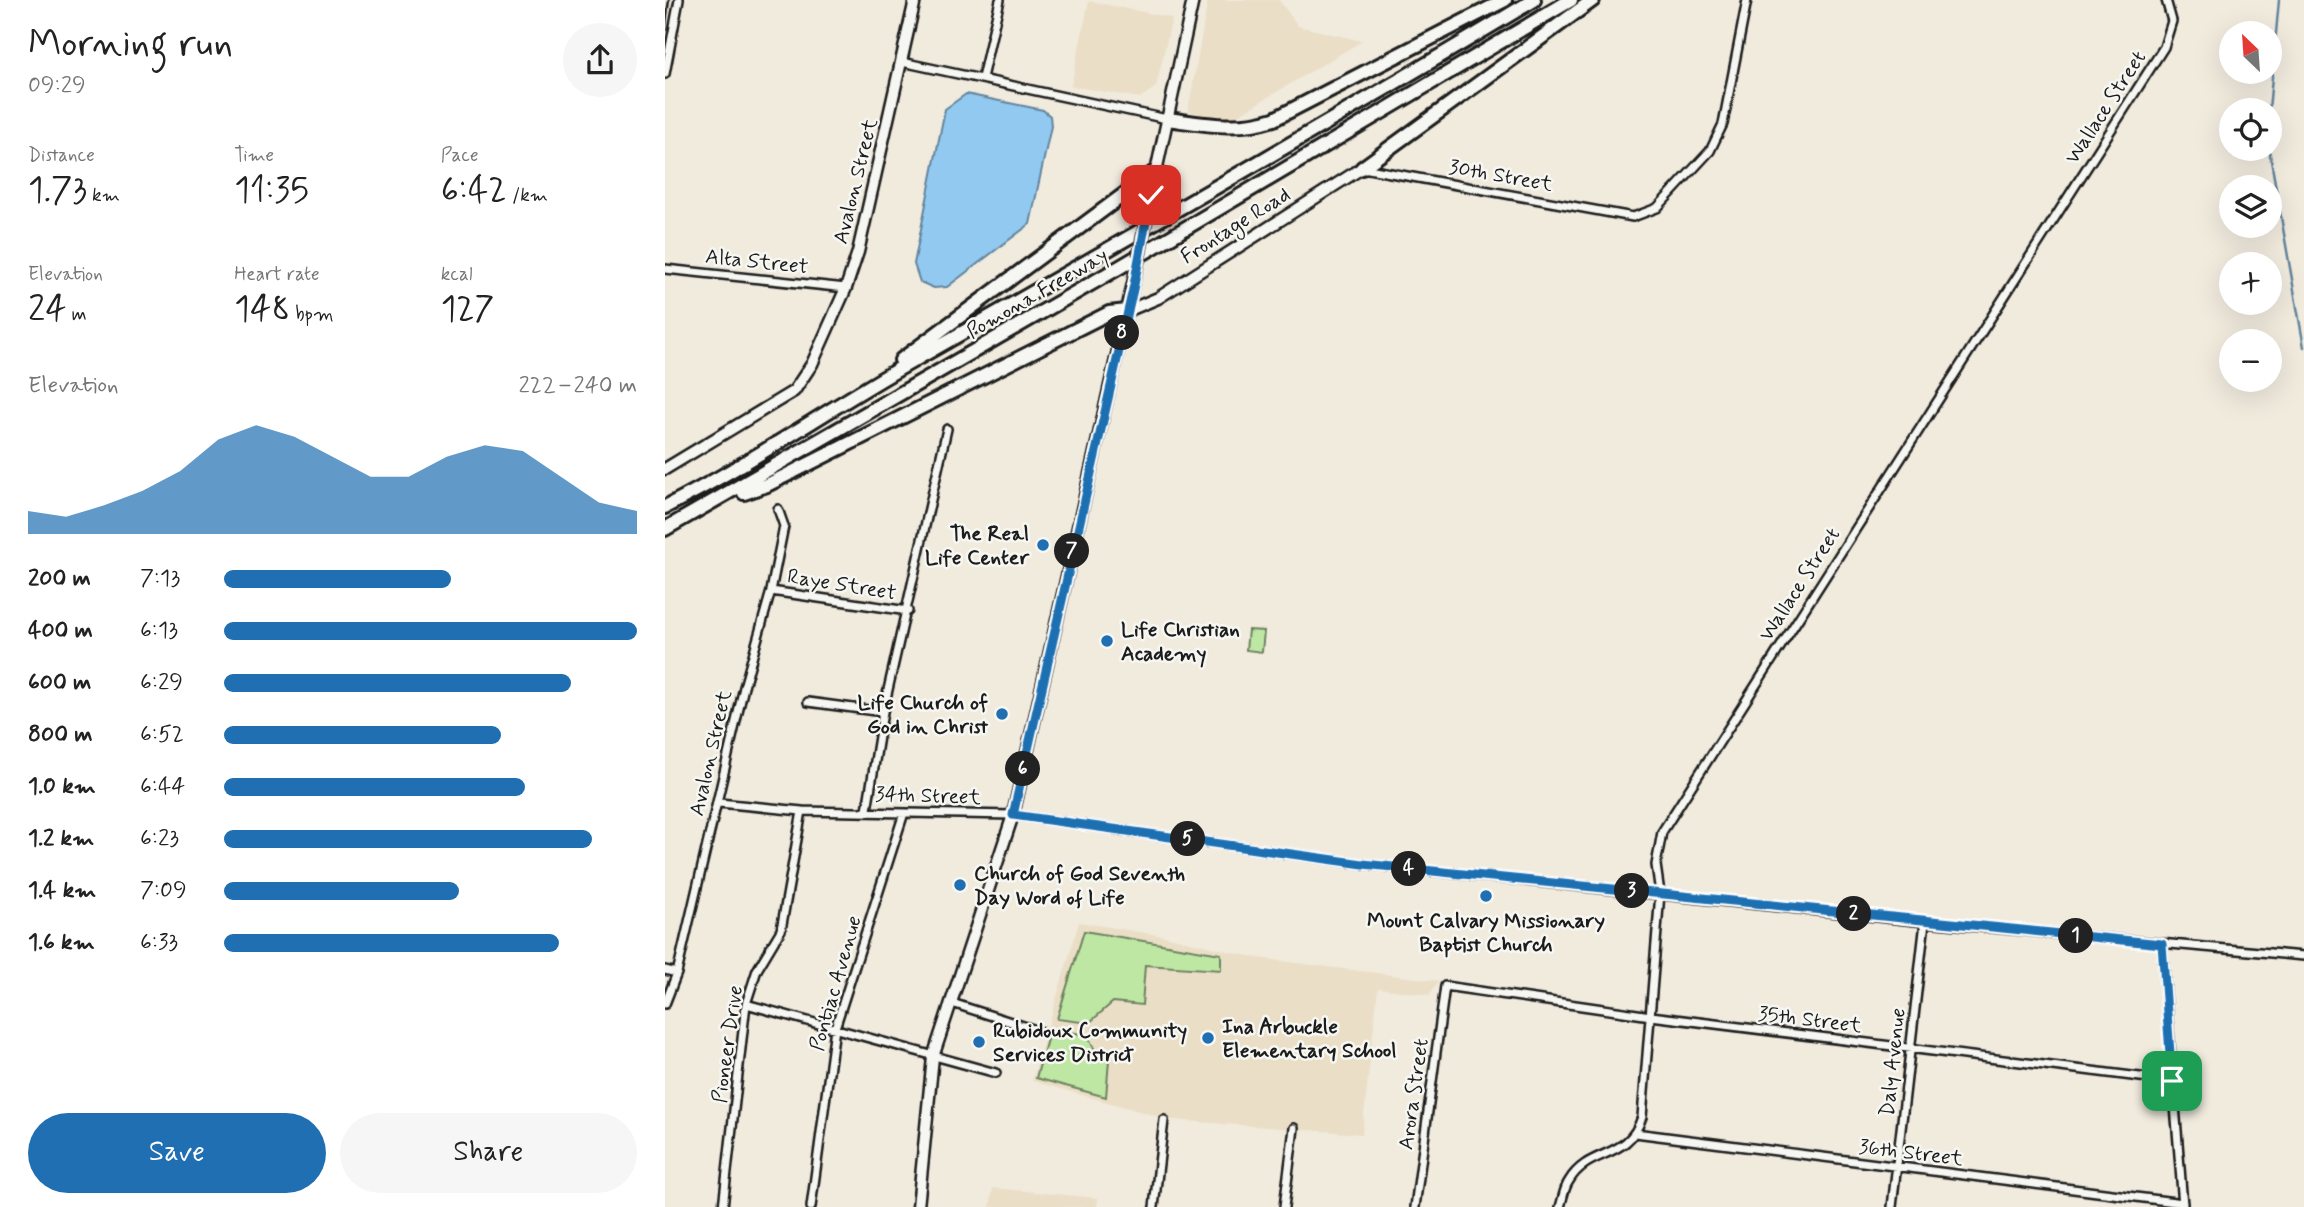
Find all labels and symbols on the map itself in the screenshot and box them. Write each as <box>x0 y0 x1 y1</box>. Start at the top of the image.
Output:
north arrow <box>2219 21 2282 84</box>
street label: Wallace Street <box>2059 45 2153 170</box>
street label: Avalon Street <box>827 115 885 247</box>
street label: 30th Street <box>1447 153 1556 199</box>
pin <box>1121 165 1181 225</box>
street label: Frontage Road <box>1175 181 1296 272</box>
street label: Pomona Freeway <box>962 242 1113 346</box>
street label: Alta Street <box>704 243 810 281</box>
pin: 8 <box>1105 316 1140 350</box>
place label: The Real Life Center <box>925 520 1030 572</box>
street label: Wallace Street <box>1753 522 1847 647</box>
pin: 7 <box>1055 534 1089 568</box>
marker: The Real Life Center <box>1035 537 1051 553</box>
street label: Raye Street <box>785 563 898 607</box>
place label: Life Christian Academy <box>1121 616 1240 668</box>
marker: Life Christian Academy <box>1099 633 1115 649</box>
street label: Avalon Street <box>683 687 739 819</box>
place label: Life Church of God in Christ <box>857 689 988 741</box>
marker: Life Church of God in Christ <box>994 706 1010 722</box>
pin: 6 <box>1005 752 1041 786</box>
street label: 34th Street <box>875 780 982 812</box>
pin: 5 <box>1170 822 1205 856</box>
pin: 4 <box>1391 852 1427 886</box>
place label: Church of God Seventh Day Word of Life <box>974 860 1185 912</box>
pin: 3 <box>1615 874 1649 908</box>
marker: Church of God Seventh Day Word of Life <box>952 877 968 893</box>
marker: Mount Calvary Missionary Baptist Church <box>1478 888 1494 904</box>
pin: 2 <box>1837 897 1871 932</box>
place label: Mount Calvary Missionary Baptist Church <box>1367 907 1605 959</box>
street label: Pontiac Avenue <box>803 912 869 1054</box>
pin: 1 <box>2059 918 2093 954</box>
street label: Pioneer Drive <box>706 983 750 1105</box>
street label: 35th Street <box>1756 1000 1864 1040</box>
street label: Daly Avenue <box>1873 1006 1913 1118</box>
place label: Ina Arbuckle Elementary School <box>1222 1013 1397 1065</box>
place label: Rubidoux Community Services District <box>993 1017 1187 1069</box>
marker: Ina Arbuckle Elementary School <box>1200 1030 1216 1046</box>
marker: Rubidoux Community Services District <box>971 1034 987 1050</box>
street label: Arora Street <box>1392 1036 1436 1152</box>
pin <box>2142 1051 2202 1111</box>
street label: 36th Street <box>1857 1133 1965 1173</box>

